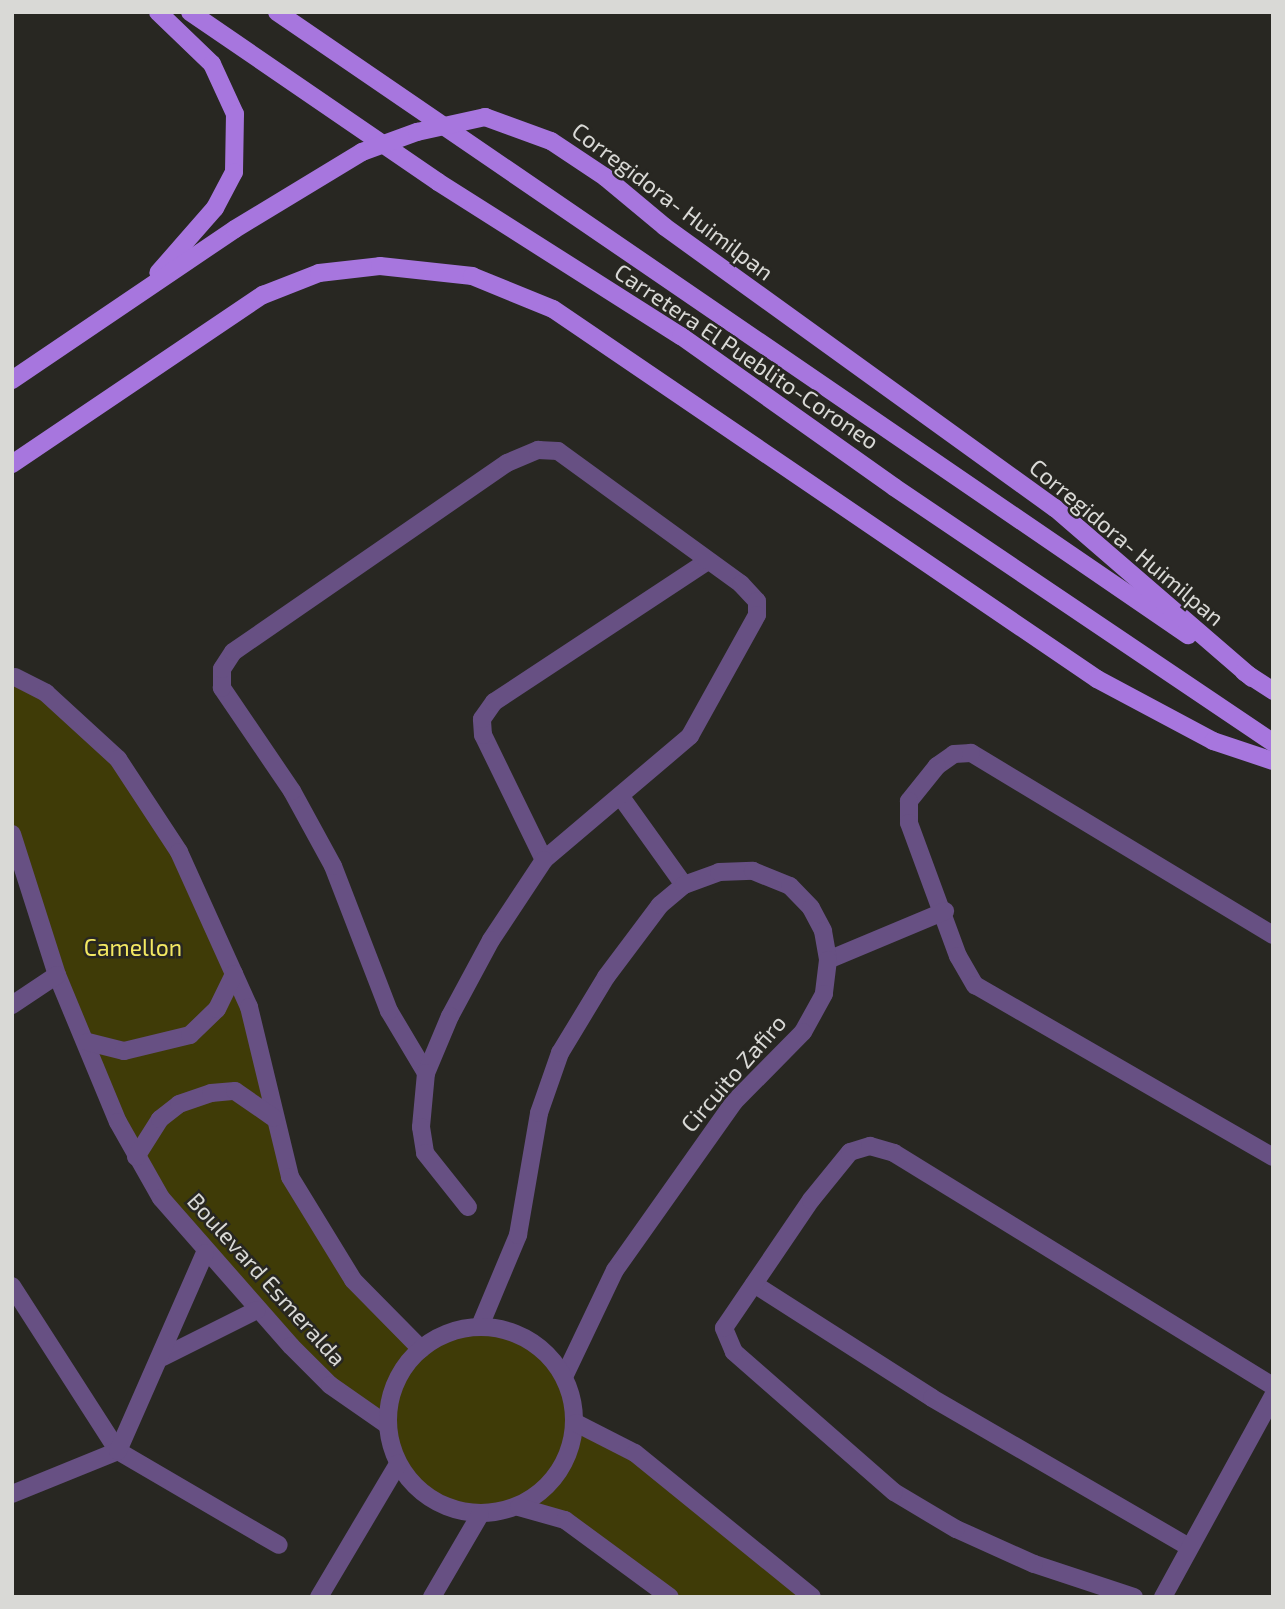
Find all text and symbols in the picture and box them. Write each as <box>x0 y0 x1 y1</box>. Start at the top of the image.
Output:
street label: Corregidora- Huimilpan <box>567 116 779 286</box>
street label: Carretera El Pueblito-Coroneo <box>610 257 884 455</box>
street label: Corregidora- Huimilpan <box>1024 453 1230 631</box>
park label: Camellon <box>84 933 182 961</box>
street label: Circuito Zafiro <box>675 1009 791 1137</box>
street label: Boulevard Esmeralda <box>182 1187 352 1371</box>

